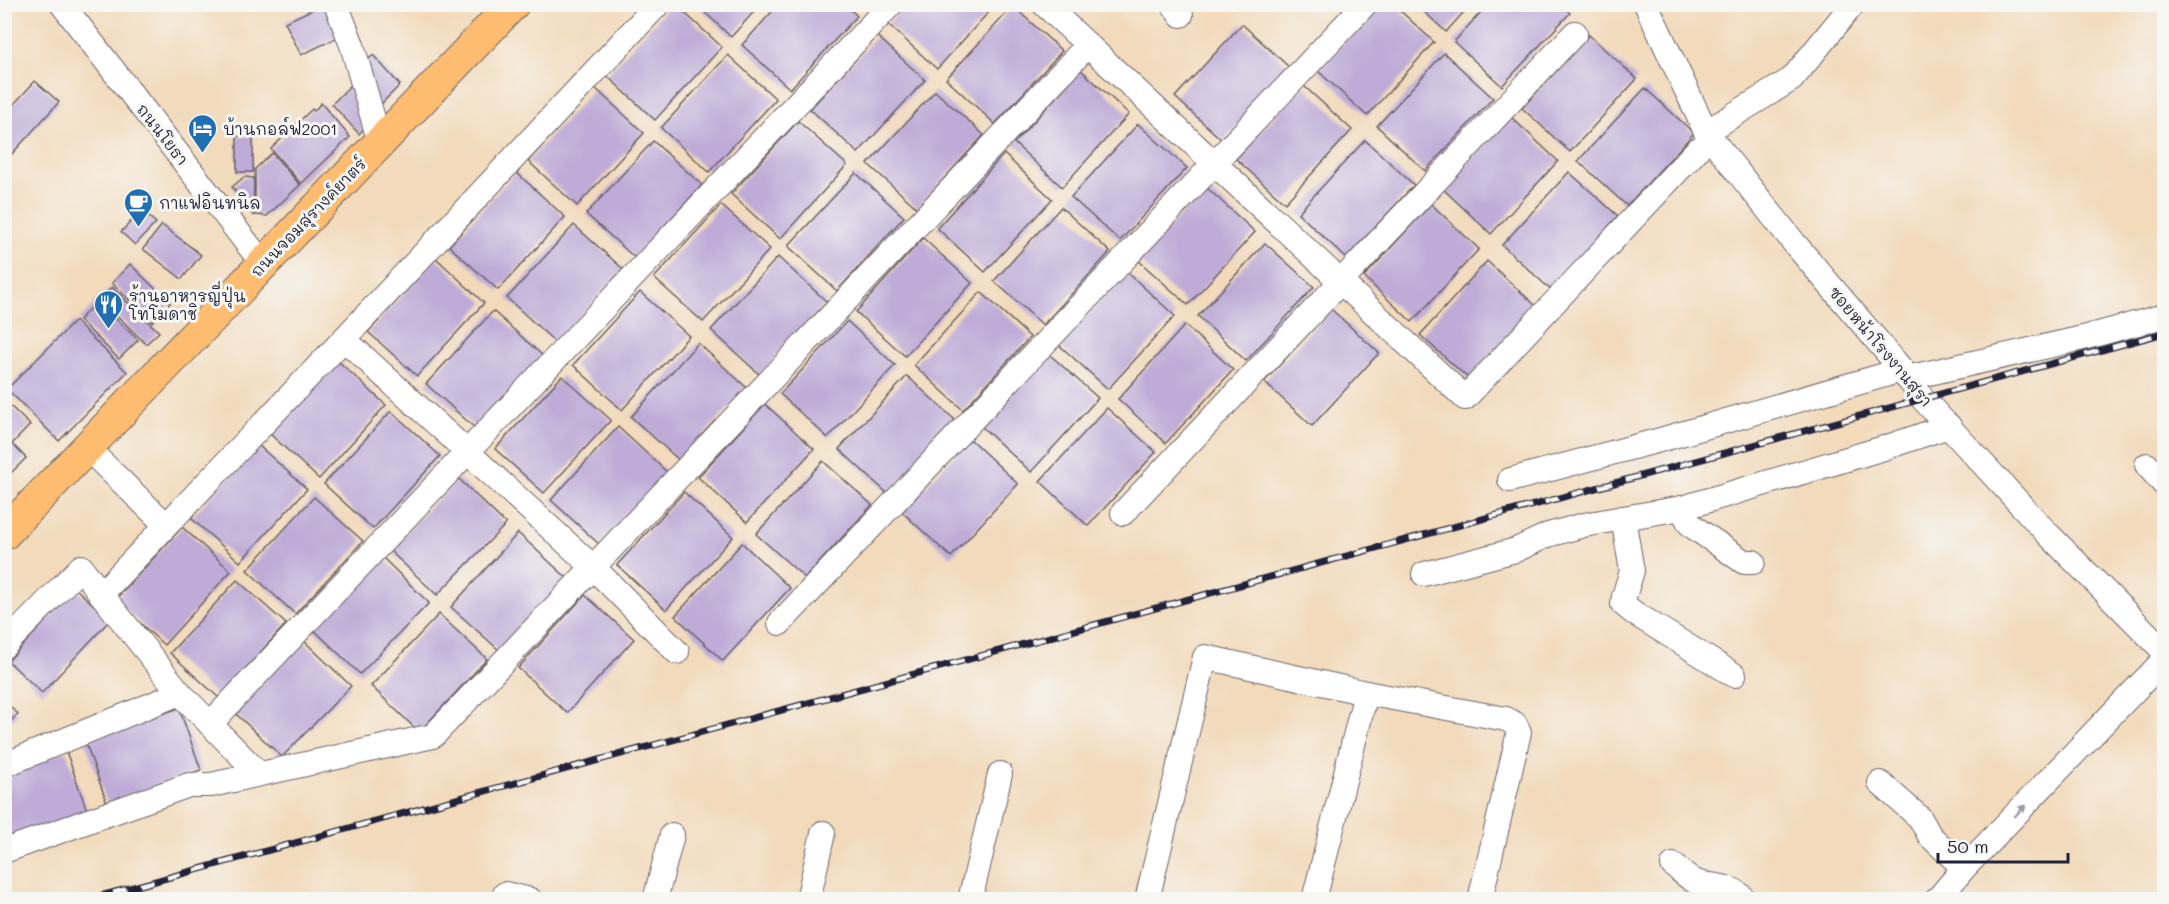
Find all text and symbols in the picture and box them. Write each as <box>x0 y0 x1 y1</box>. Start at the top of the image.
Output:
street label: ถนนโยธา <box>132 99 194 169</box>
hotel icon: บ้านกอล์ฟ2001 <box>186 112 218 154</box>
place label: บ้านกอล์ฟ2001 <box>223 117 337 139</box>
street label: ถนนจอมสุรางค์ยาตร์ <box>245 153 373 283</box>
cafe icon: กาแฟอินทนิล <box>122 186 154 228</box>
place label: กาแฟอินทนิล <box>159 192 261 213</box>
place label: ร้านอาหารญี่ปุ่น โทโมดาชิ <box>128 280 246 324</box>
street label: ซอยหน้าโรงงานสุรา <box>1822 282 1937 412</box>
restaurant icon: ร้านอาหารญี่ปุ่น โทโมดาชิ <box>92 288 124 330</box>
one-way arrow <box>2012 804 2026 818</box>
scale bar <box>1938 826 2068 864</box>
text: 50 m <box>1947 834 1989 858</box>

